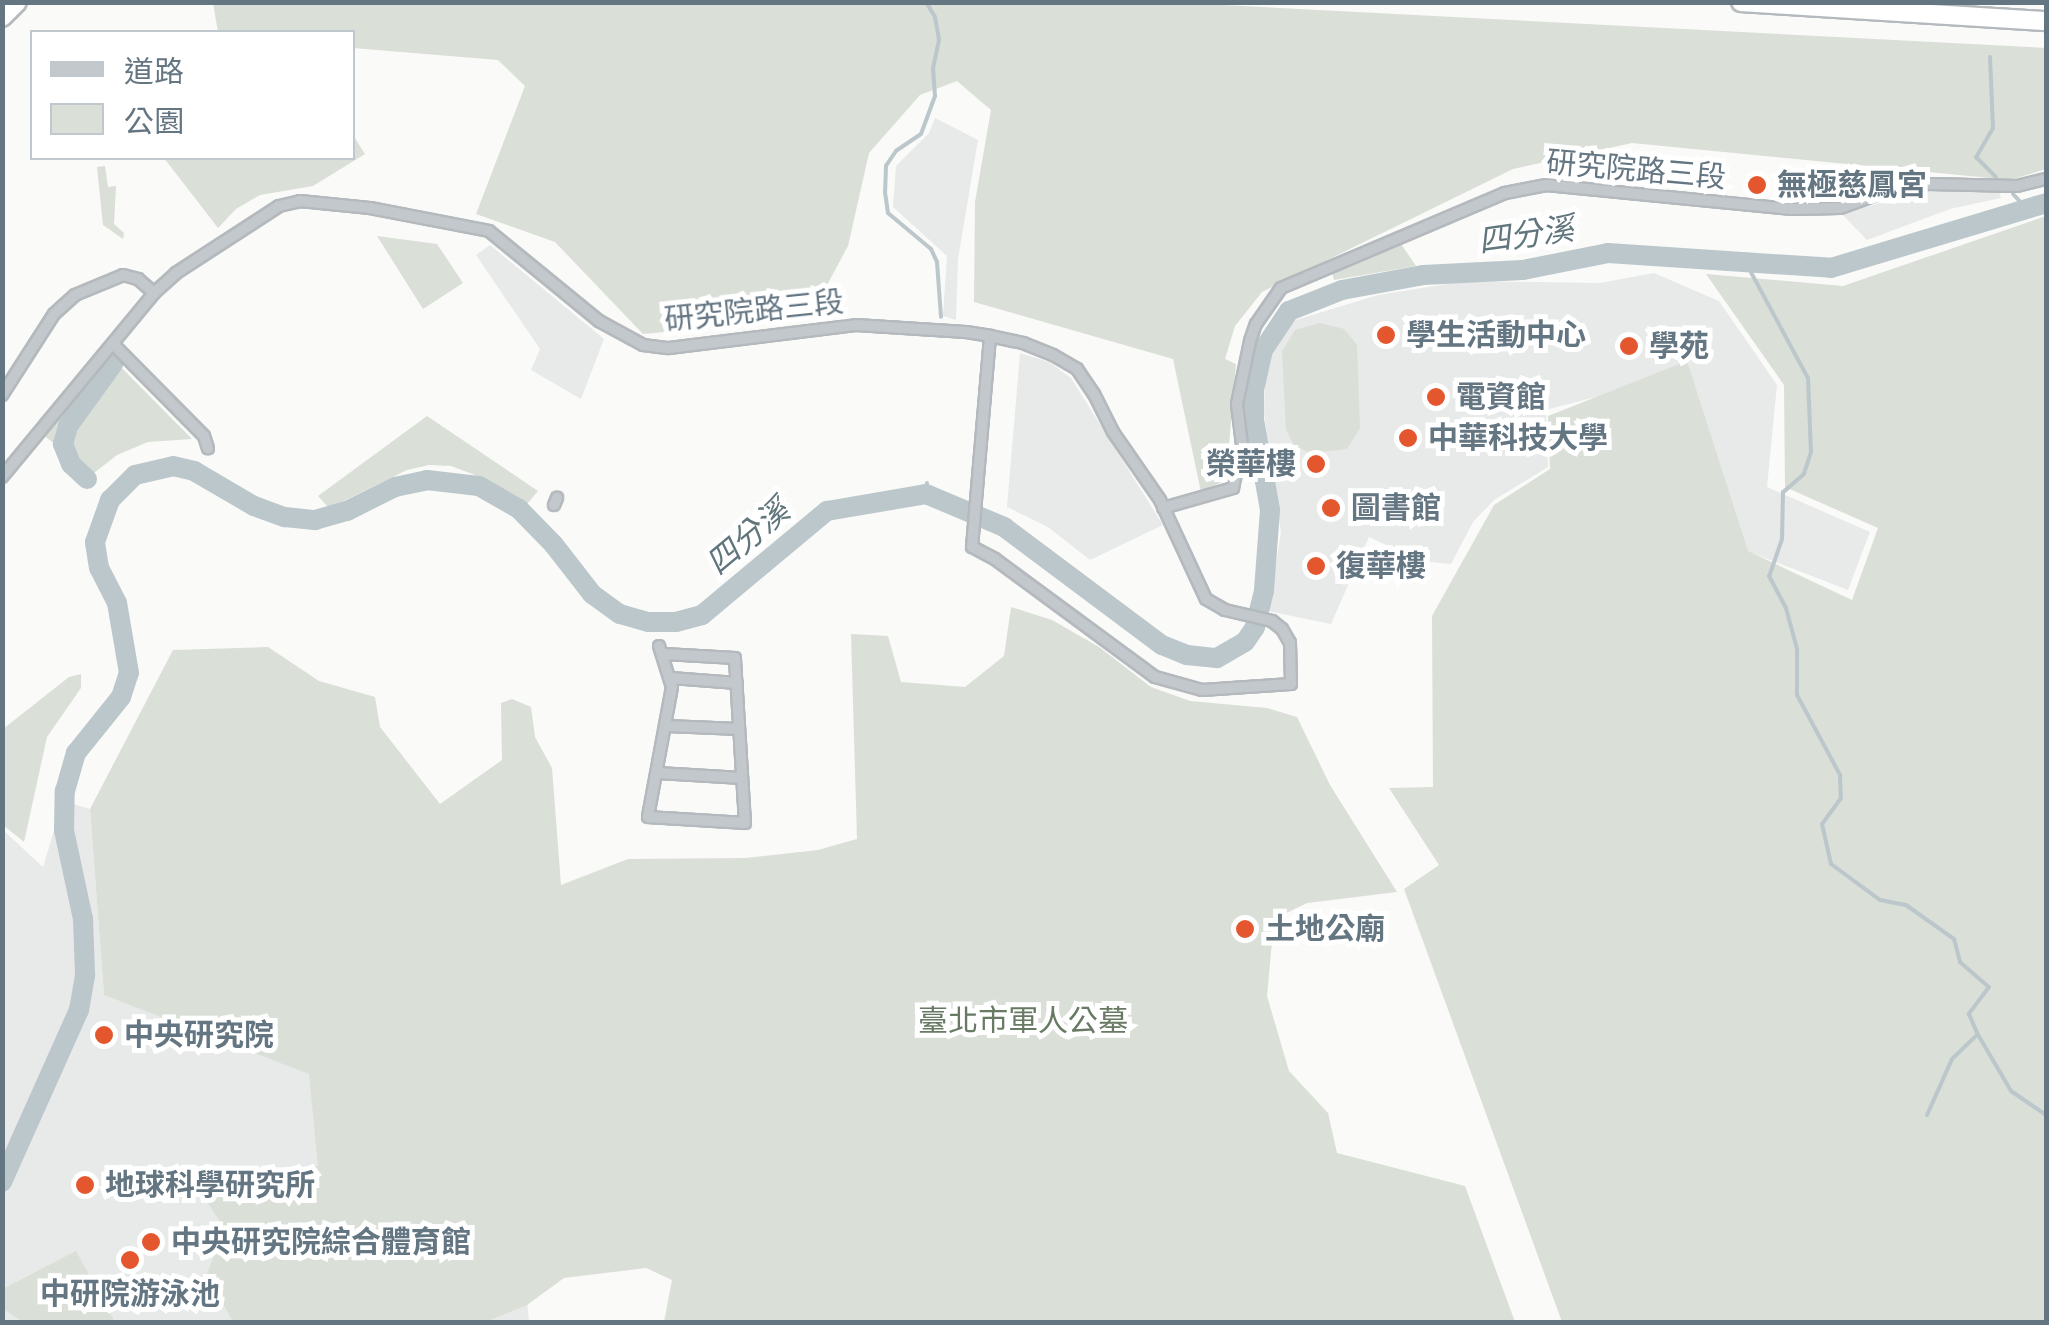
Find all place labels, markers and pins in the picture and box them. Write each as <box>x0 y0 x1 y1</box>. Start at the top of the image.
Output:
place label: 無極慈鳳宮 <box>1777 167 1927 203</box>
marker: 無極慈鳳宮 <box>1746 174 1768 196</box>
place label: 學生活動中心 <box>1406 317 1586 353</box>
marker: 學生活動中心 <box>1375 324 1397 346</box>
place label: 學苑 <box>1649 328 1709 364</box>
marker: 學苑 <box>1618 335 1640 357</box>
place label: 電資館 <box>1456 379 1546 415</box>
marker: 電資館 <box>1425 386 1447 408</box>
place label: 中華科技大學 <box>1428 420 1608 456</box>
marker: 中華科技大學 <box>1397 427 1419 449</box>
place label: 榮華樓 <box>1206 446 1296 482</box>
marker: 榮華樓 <box>1305 453 1327 475</box>
place label: 圖書館 <box>1351 490 1441 526</box>
marker: 圖書館 <box>1320 497 1342 519</box>
place label: 復華樓 <box>1336 548 1426 584</box>
marker: 復華樓 <box>1305 555 1327 577</box>
place label: 土地公廟 <box>1265 911 1385 947</box>
marker: 土地公廟 <box>1234 918 1256 940</box>
place label: 中央研究院 <box>124 1017 274 1053</box>
marker: 中央研究院 <box>93 1024 115 1046</box>
place label: 地球科學研究所 <box>105 1167 315 1203</box>
marker: 地球科學研究所 <box>74 1174 96 1196</box>
place label: 中央研究院綜合體育館 <box>171 1224 471 1260</box>
marker: 中央研究院綜合體育館 <box>140 1231 162 1253</box>
marker: 中研院游泳池 <box>119 1249 141 1271</box>
place label: 中研院游泳池 <box>40 1276 220 1312</box>

